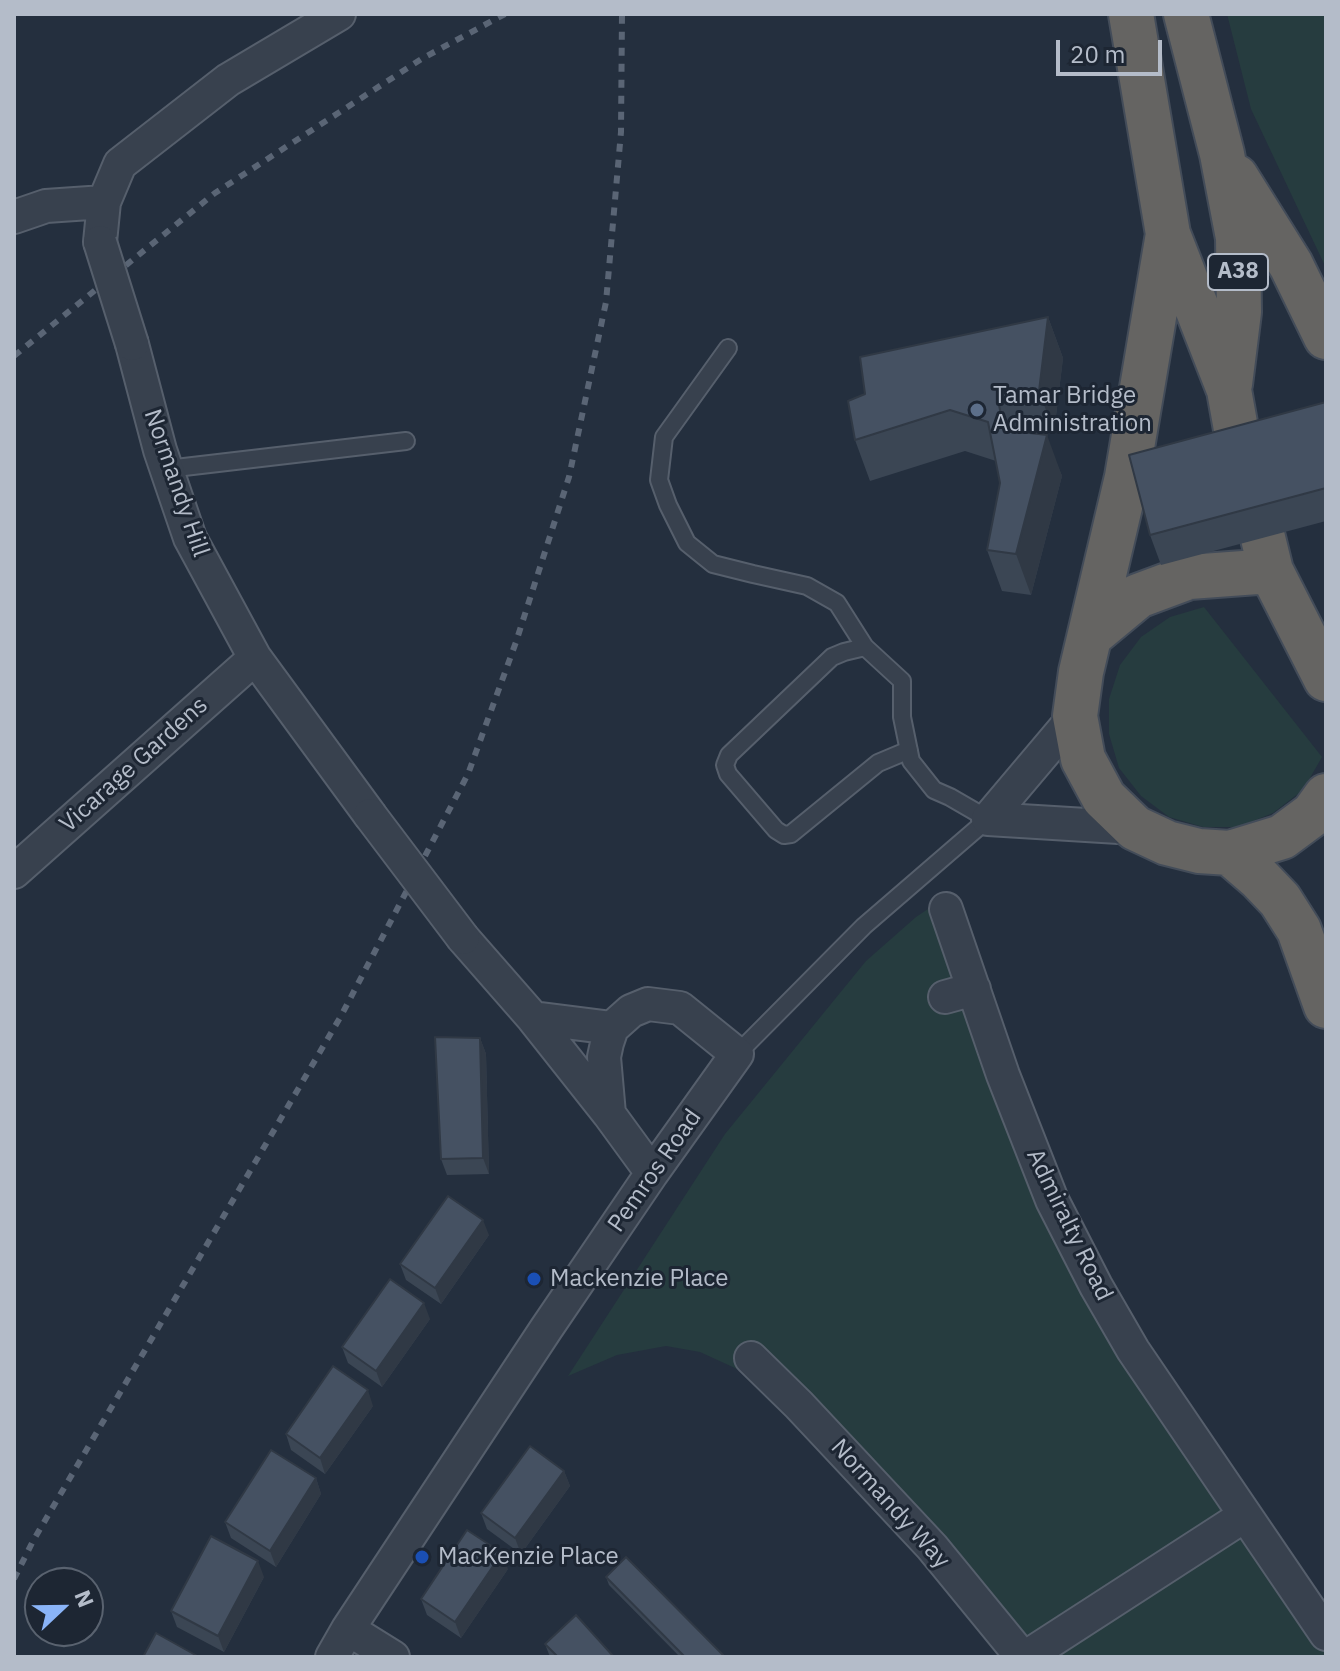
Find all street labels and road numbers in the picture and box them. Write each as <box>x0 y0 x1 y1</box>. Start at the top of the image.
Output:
road number: A38 <box>1208 254 1268 290</box>
street label: Normandy Hill <box>137 405 215 561</box>
street label: Vicarage Gardens <box>54 691 214 839</box>
street label: Pemros Road <box>602 1104 708 1238</box>
street label: Admiralty Road <box>1020 1144 1118 1306</box>
street label: Normandy Way <box>824 1433 956 1575</box>

